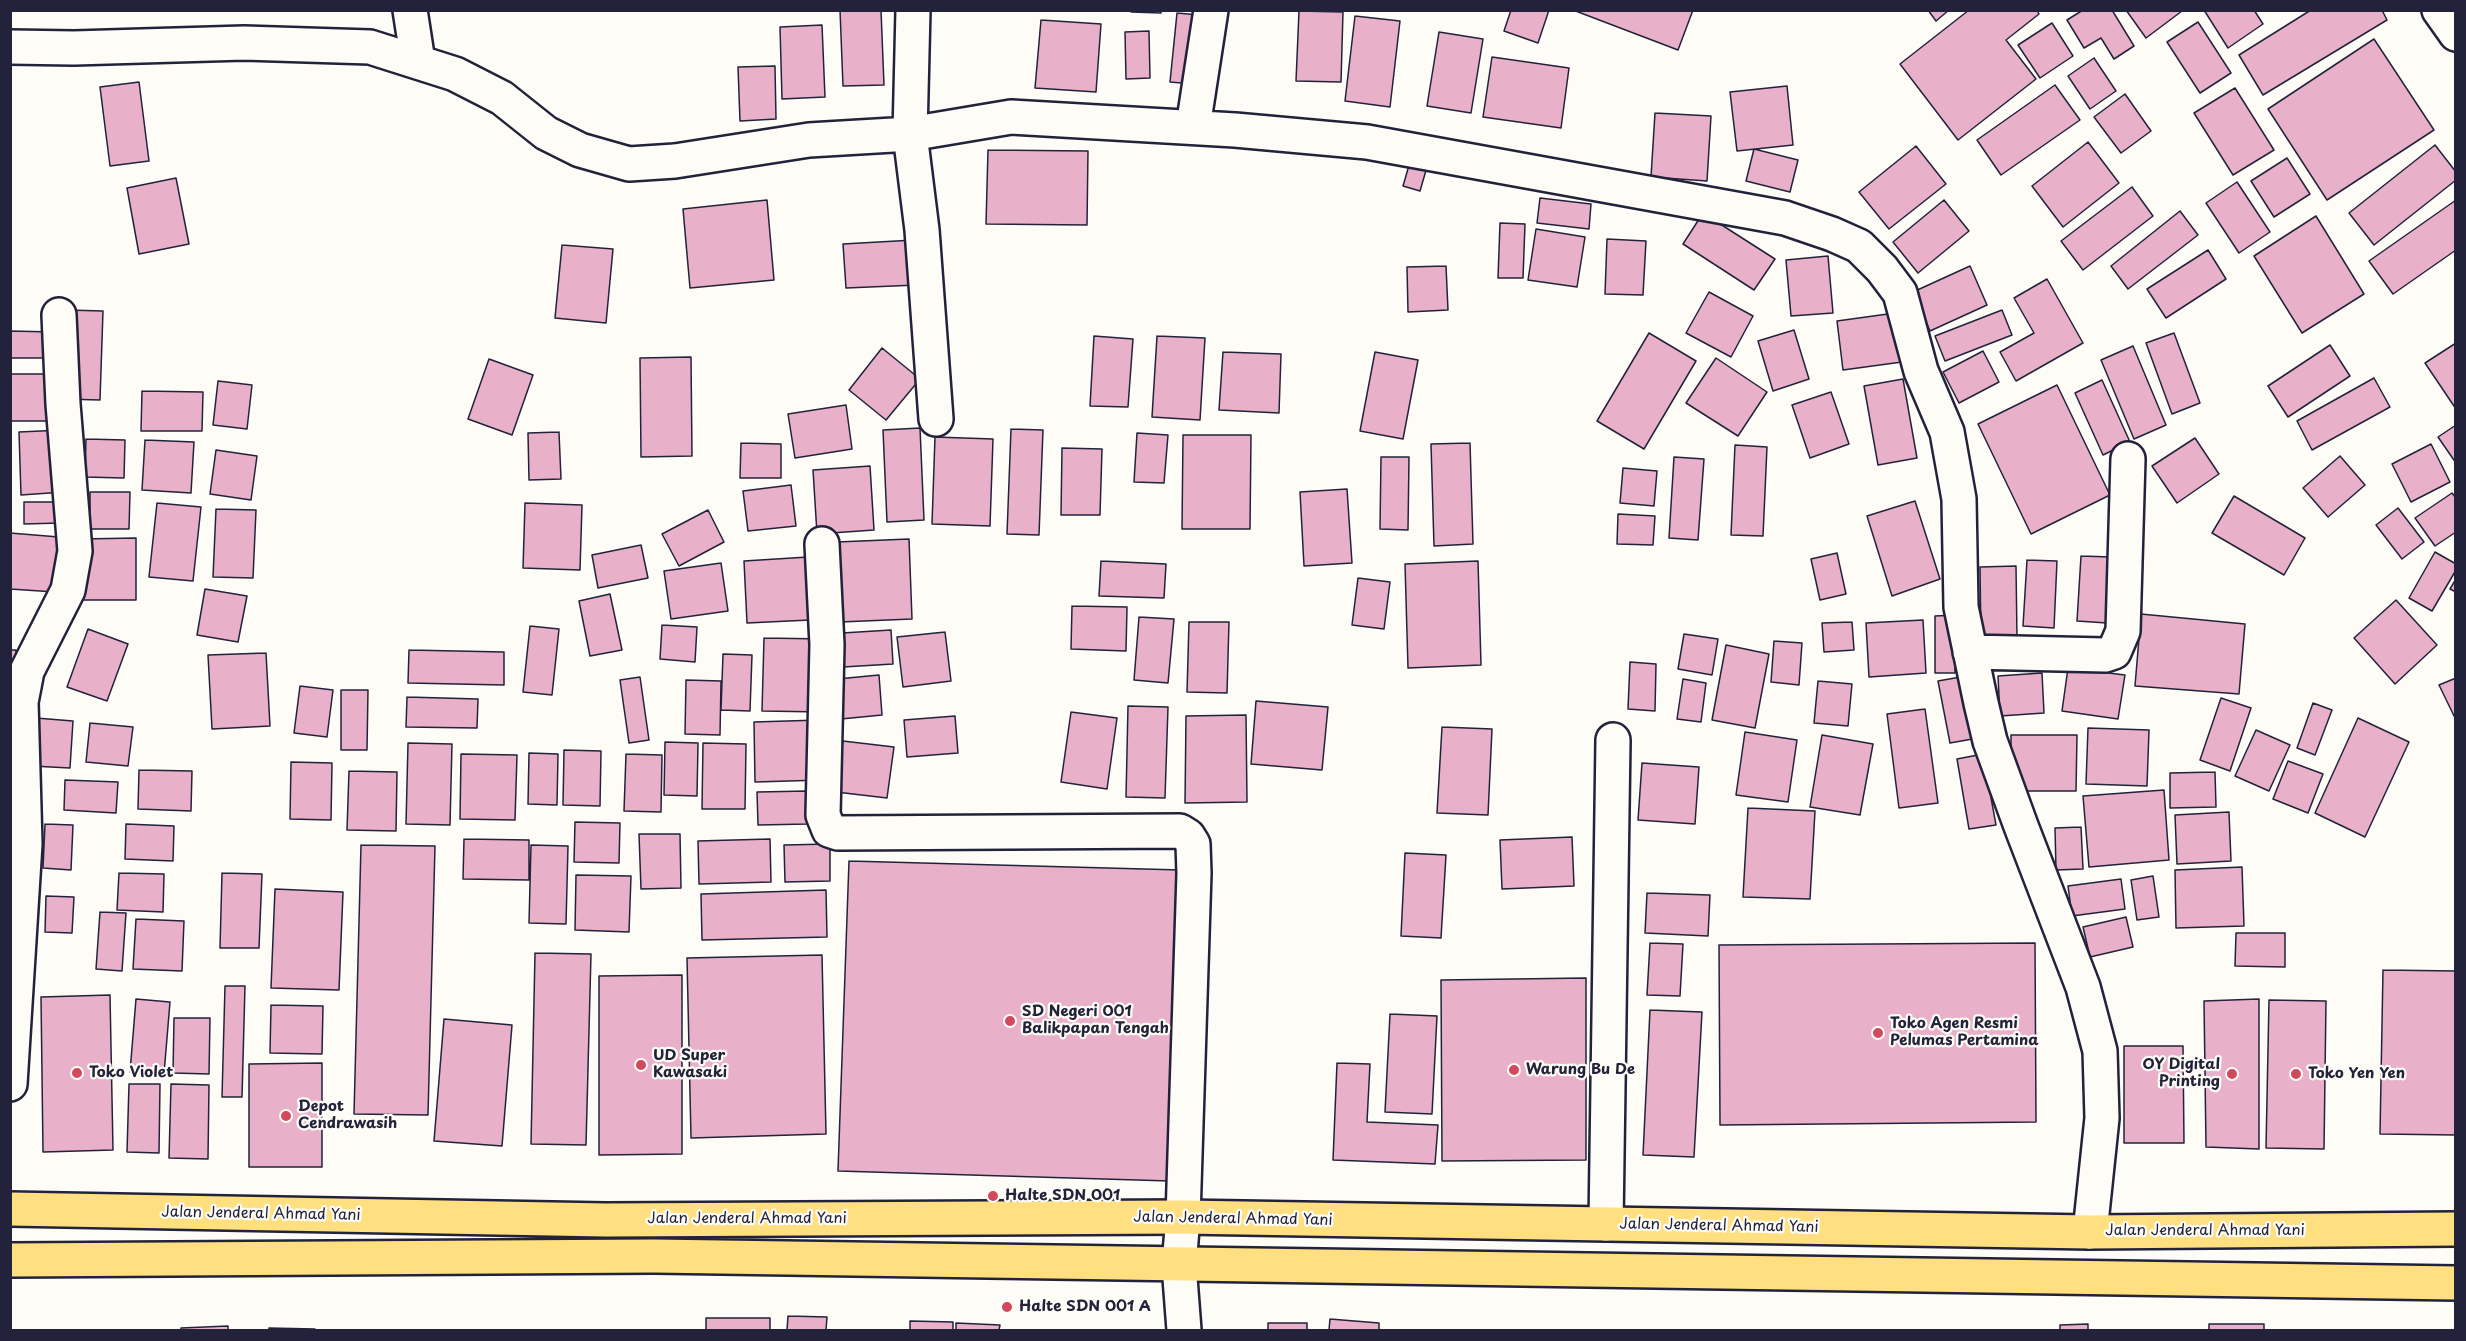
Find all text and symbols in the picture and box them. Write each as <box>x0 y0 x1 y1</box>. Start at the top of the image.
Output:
place label: SD Negeri 001 Balikpapan Tengah <box>1022 1003 1169 1038</box>
marker: SD Negeri 001 Balikpapan Tengah <box>1003 1014 1017 1028</box>
place label: Toko Agen Resmi Pelumas Pertamina <box>1890 1015 2039 1050</box>
marker: Toko Agen Resmi Pelumas Pertamina <box>1871 1026 1885 1040</box>
place label: UD Super Kawasaki <box>653 1047 727 1082</box>
place label: OY Digital Printing <box>2143 1056 2220 1091</box>
marker: UD Super Kawasaki <box>634 1058 648 1072</box>
place label: Warung Bu De <box>1526 1061 1635 1079</box>
marker: Warung Bu De <box>1507 1063 1521 1077</box>
place label: Toko Violet <box>89 1064 173 1082</box>
place label: Toko Yen Yen <box>2308 1065 2405 1083</box>
marker: Toko Violet <box>70 1066 84 1080</box>
marker: OY Digital Printing <box>2225 1067 2239 1081</box>
marker: Toko Yen Yen <box>2289 1067 2303 1081</box>
place label: Depot Cendrawasih <box>298 1098 397 1133</box>
marker: Depot Cendrawasih <box>279 1109 293 1123</box>
place label: Halte SDN 001 <box>1005 1187 1120 1205</box>
marker: Halte SDN 001 <box>986 1189 1000 1203</box>
street label: Jalan Jenderal Ahmad Yani <box>161 1203 361 1225</box>
street label: Jalan Jenderal Ahmad Yani <box>1133 1208 1333 1230</box>
street label: Jalan Jenderal Ahmad Yani <box>647 1210 847 1228</box>
street label: Jalan Jenderal Ahmad Yani <box>1619 1215 1819 1237</box>
street label: Jalan Jenderal Ahmad Yani <box>2105 1222 2305 1240</box>
place label: Halte SDN 001 A <box>1019 1298 1151 1316</box>
marker: Halte SDN 001 A <box>1000 1300 1014 1314</box>

